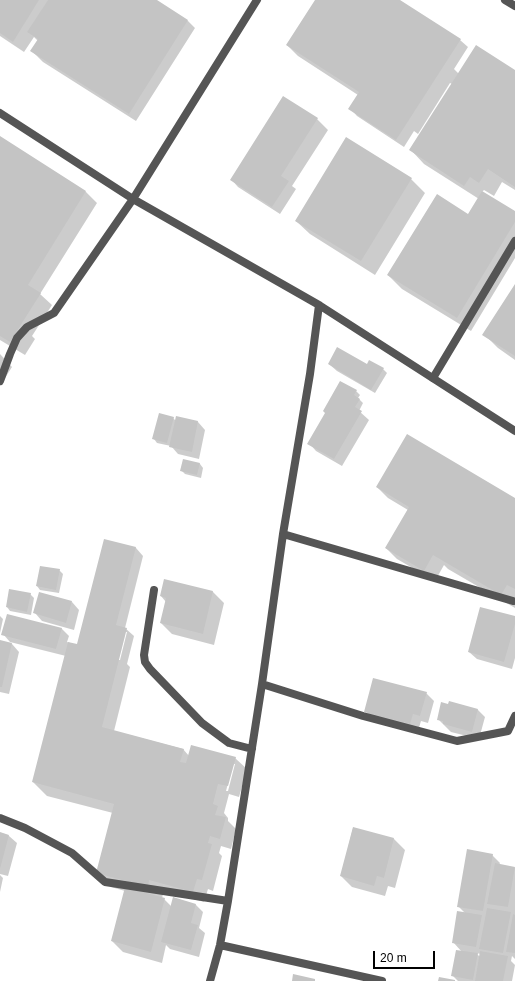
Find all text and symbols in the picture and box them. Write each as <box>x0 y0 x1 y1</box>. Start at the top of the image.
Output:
scale bar <box>375 943 437 969</box>
text: 20 m <box>380 951 407 965</box>

